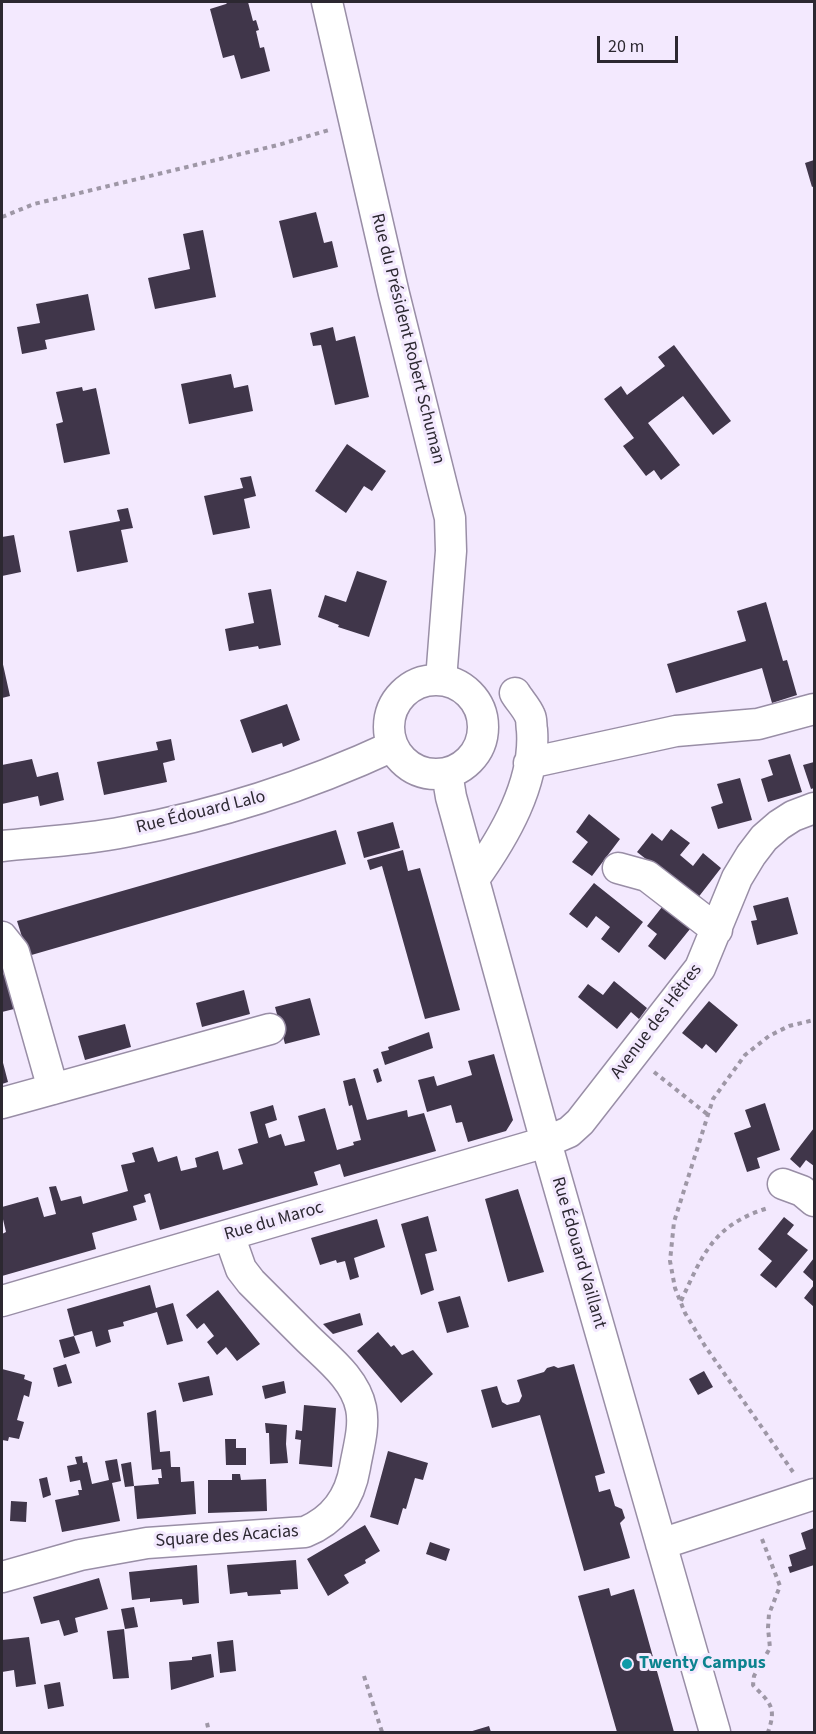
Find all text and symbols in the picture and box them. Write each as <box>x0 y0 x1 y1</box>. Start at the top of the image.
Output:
scale bar <box>600 24 681 62</box>
text: 20 m <box>608 34 644 59</box>
street label: Rue du Président Robert Schuman <box>365 212 449 466</box>
street label: Rue Édouard Lalo <box>134 787 268 839</box>
street label: Avenue des Hêtres <box>607 960 707 1084</box>
street label: Rue Édouard Vaillant <box>546 1175 610 1331</box>
street label: Rue du Maroc <box>222 1198 326 1246</box>
street label: Square des Acacias <box>155 1521 299 1553</box>
place label: Twenty Campus <box>639 1653 766 1675</box>
marker: Twenty Campus <box>620 1657 634 1671</box>

